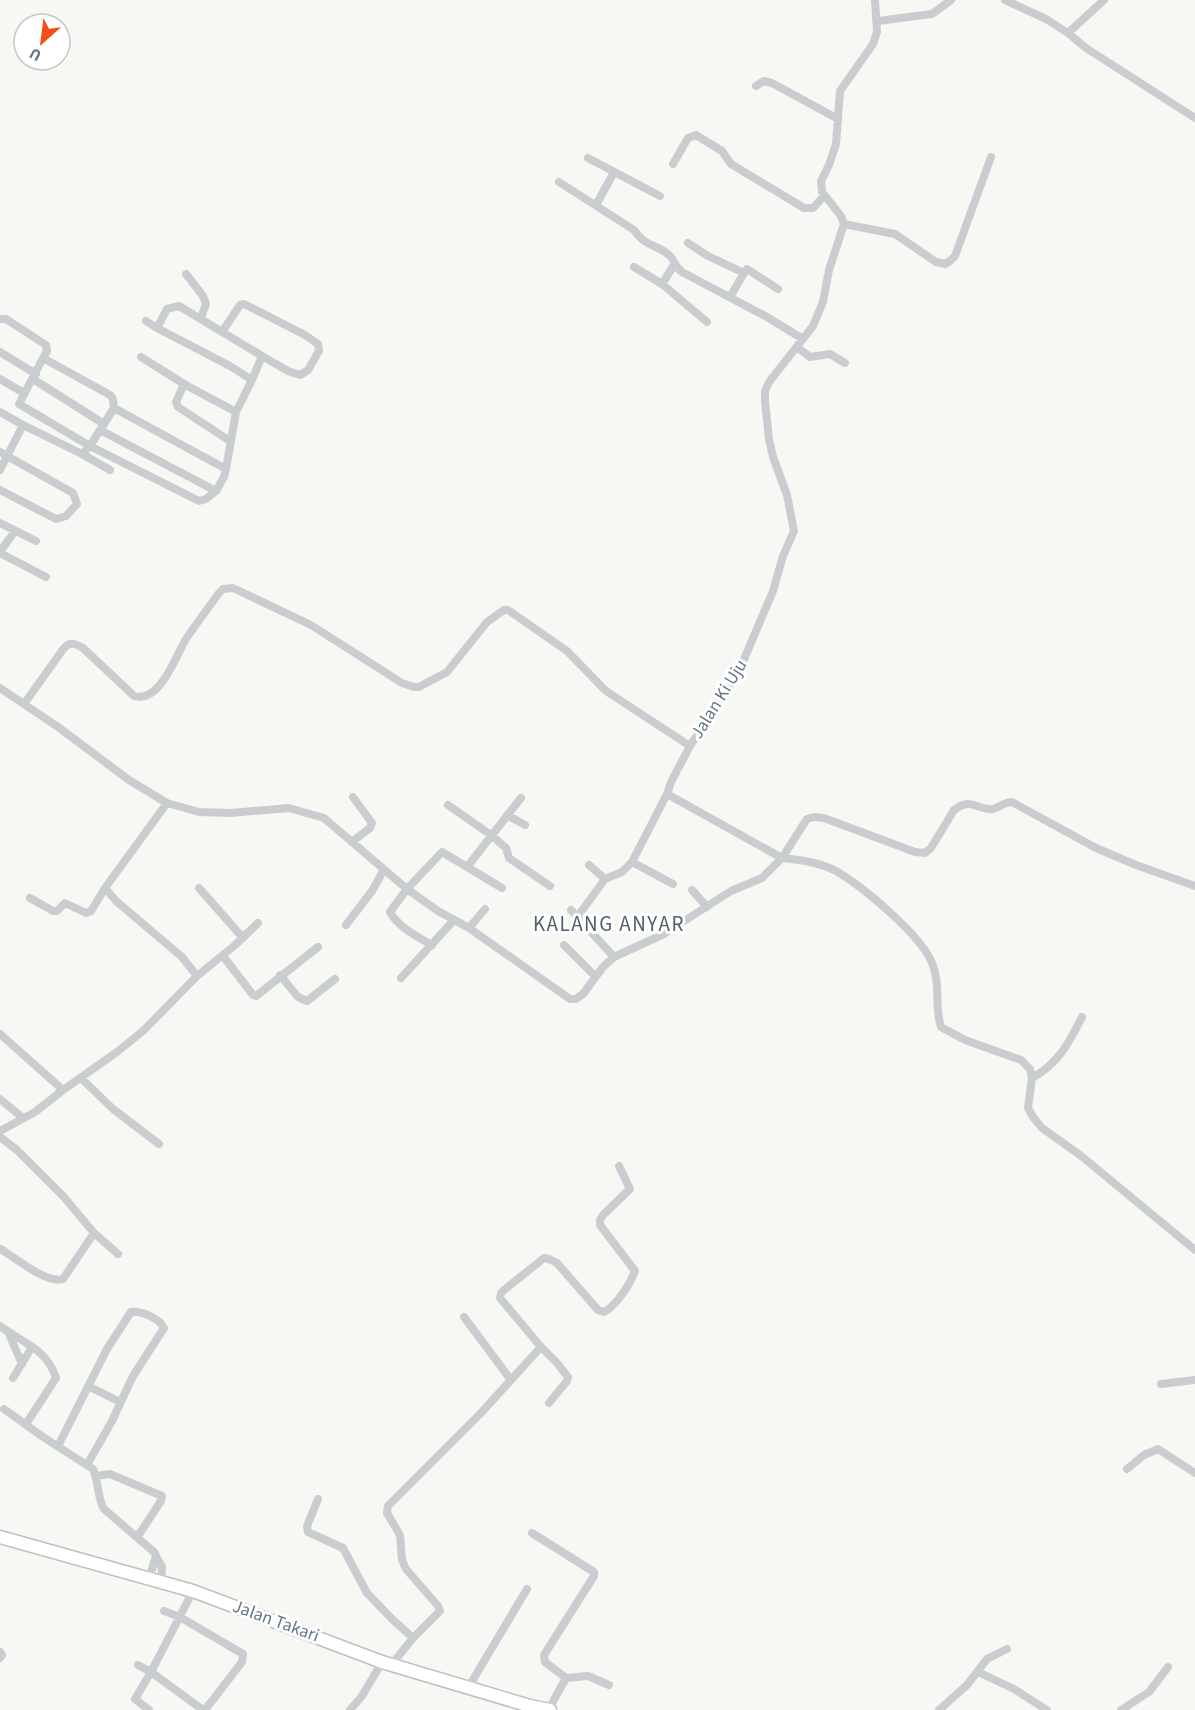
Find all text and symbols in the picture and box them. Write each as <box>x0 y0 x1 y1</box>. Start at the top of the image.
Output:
north arrow <box>12 12 72 72</box>
text: U <box>26 42 45 67</box>
street label: Jalan Ki Uju <box>685 655 753 743</box>
district label: KALANG ANYAR <box>533 909 685 939</box>
street label: Jalan Takari <box>229 1594 323 1648</box>

